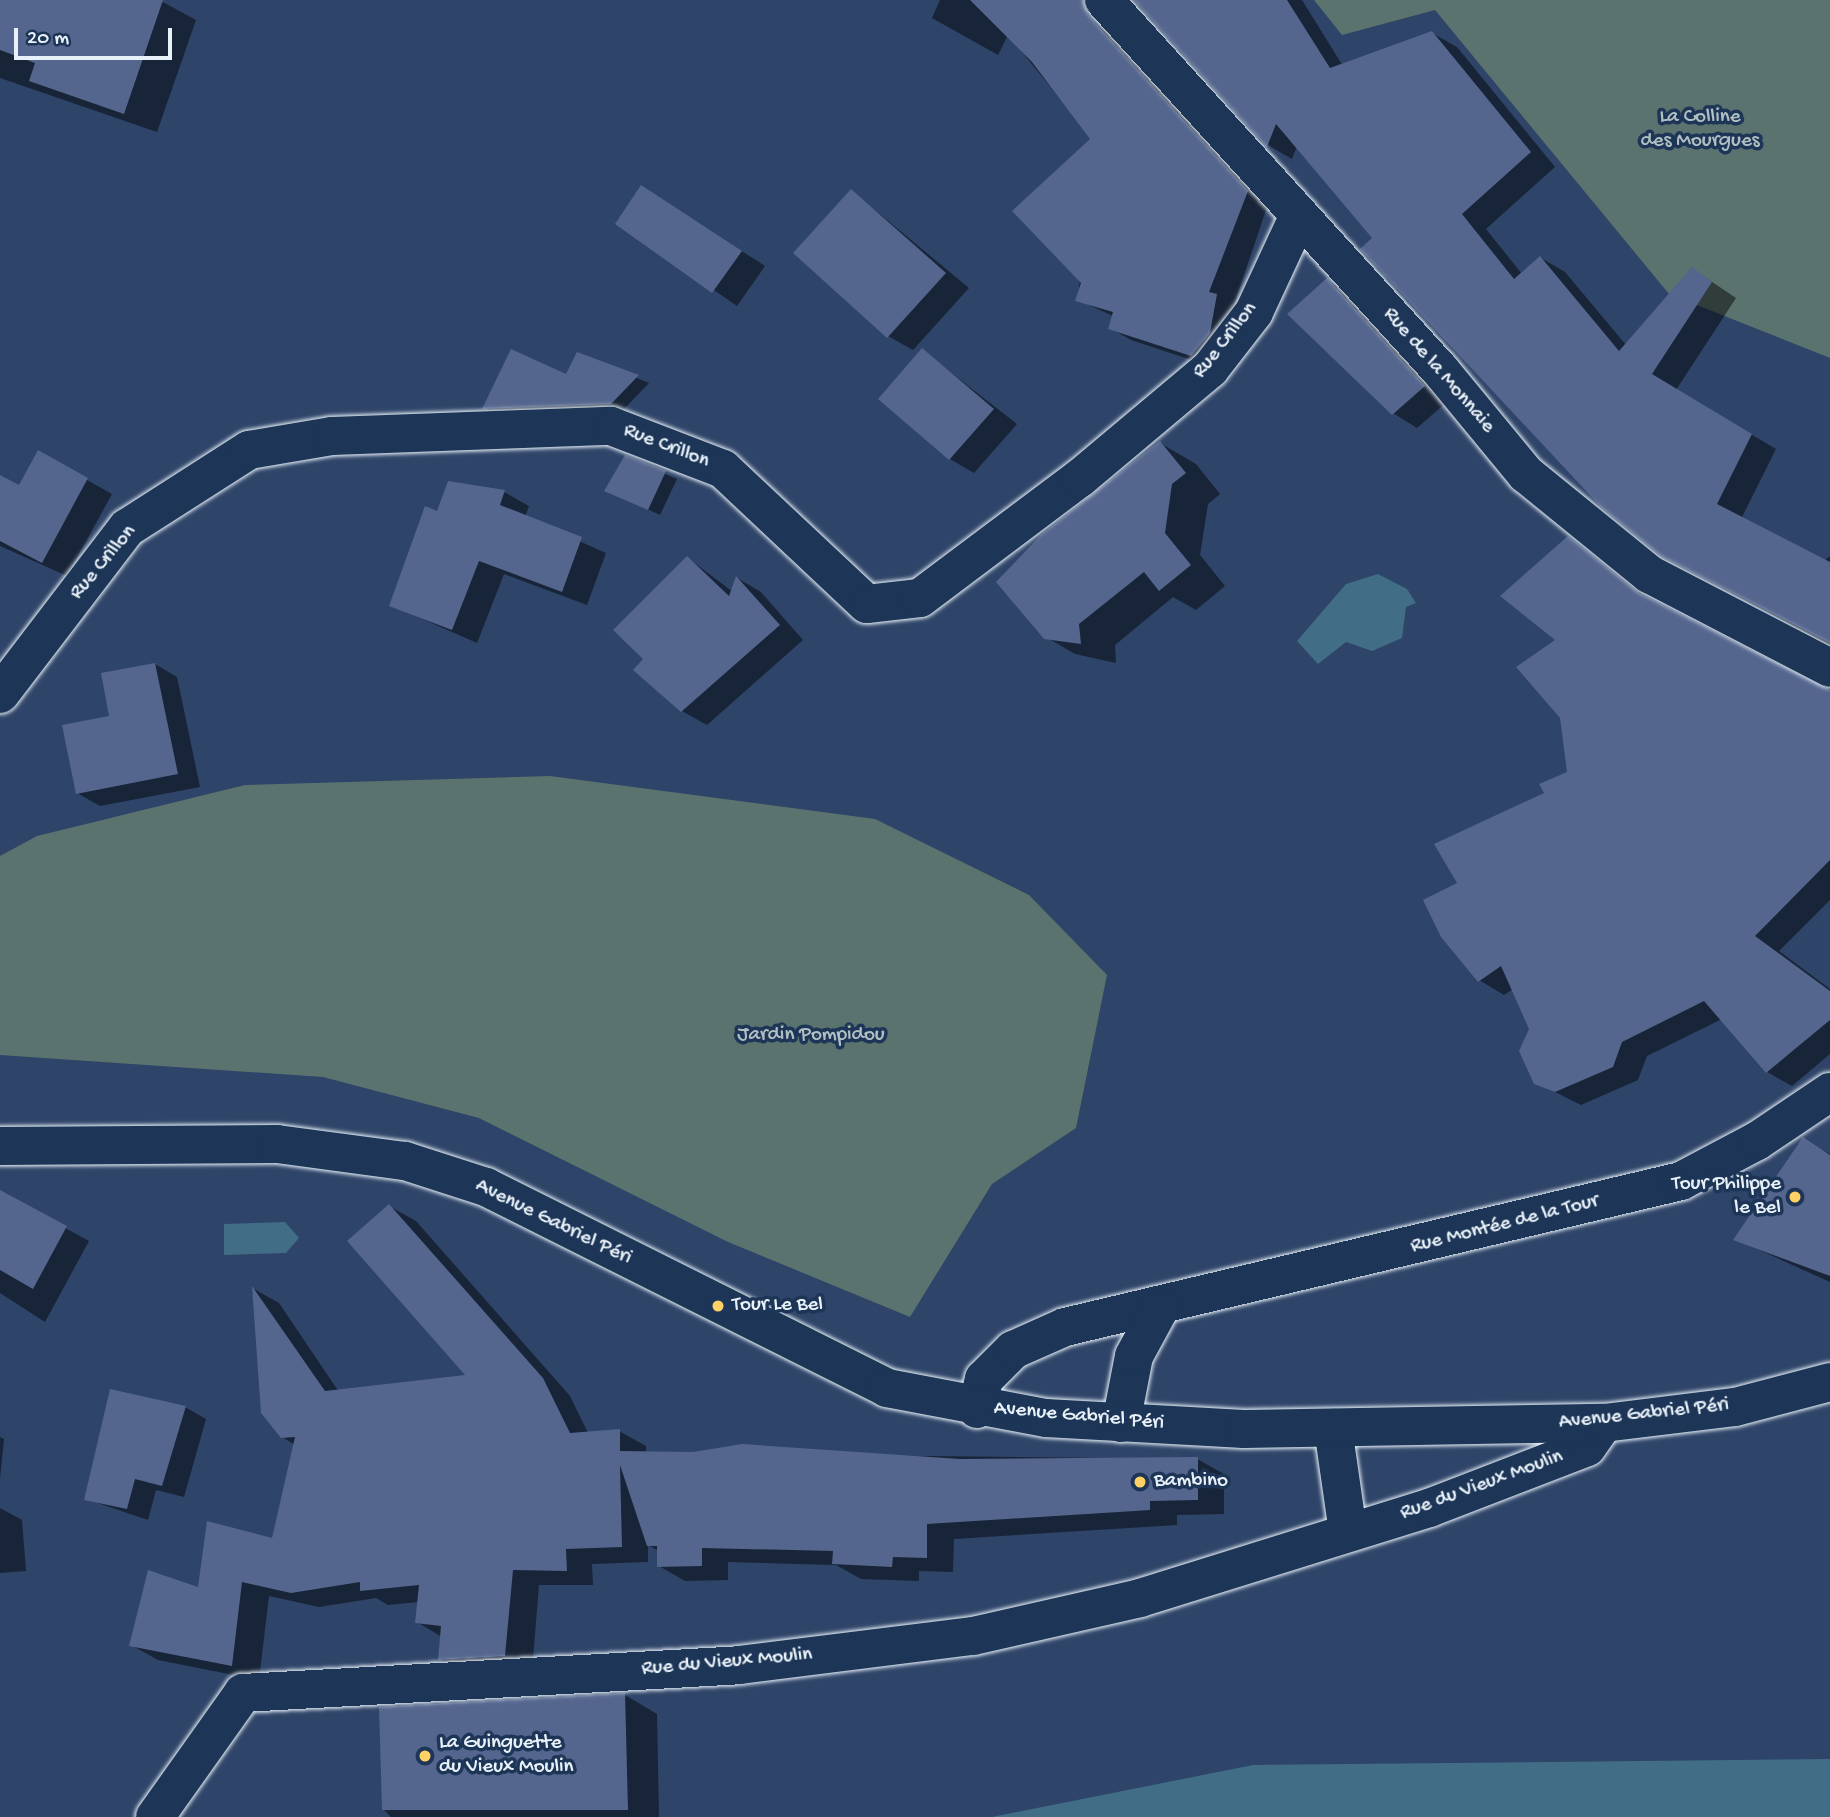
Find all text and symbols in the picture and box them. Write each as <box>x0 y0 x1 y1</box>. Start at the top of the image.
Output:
scale bar <box>18 14 175 58</box>
text: 20 m <box>27 27 69 52</box>
park label: La Colline des Mourgues <box>1641 105 1759 155</box>
street label: Rue Crillon <box>1188 298 1264 384</box>
street label: Rue de la Monnaie <box>1376 303 1500 439</box>
street label: Rue Crillon <box>619 419 713 475</box>
street label: Rue Crillon <box>65 520 143 606</box>
park label: Jardin Pompidou <box>737 1023 885 1049</box>
place label: Tour Philippe le Bel <box>1672 1172 1781 1222</box>
street label: Avenue Gabriel Péri <box>471 1174 635 1272</box>
street label: Rue Montée de la Tour <box>1408 1189 1602 1261</box>
marker: Tour Philippe le Bel <box>1787 1189 1803 1205</box>
place label: Tour Le Bel <box>732 1293 823 1319</box>
marker: Tour Le Bel <box>710 1298 726 1314</box>
street label: Avenue Gabriel Péri <box>1558 1394 1730 1436</box>
street label: Avenue Gabriel Péri <box>993 1397 1165 1437</box>
street label: Rue du Vieux Moulin <box>1397 1445 1567 1527</box>
place label: Bambino <box>1154 1469 1228 1495</box>
marker: Bambino <box>1132 1474 1148 1490</box>
street label: Rue du Vieux Moulin <box>641 1643 813 1683</box>
place label: La Guinguette du Vieux Moulin <box>439 1731 574 1781</box>
marker: La Guinguette du Vieux Moulin <box>417 1748 433 1764</box>

